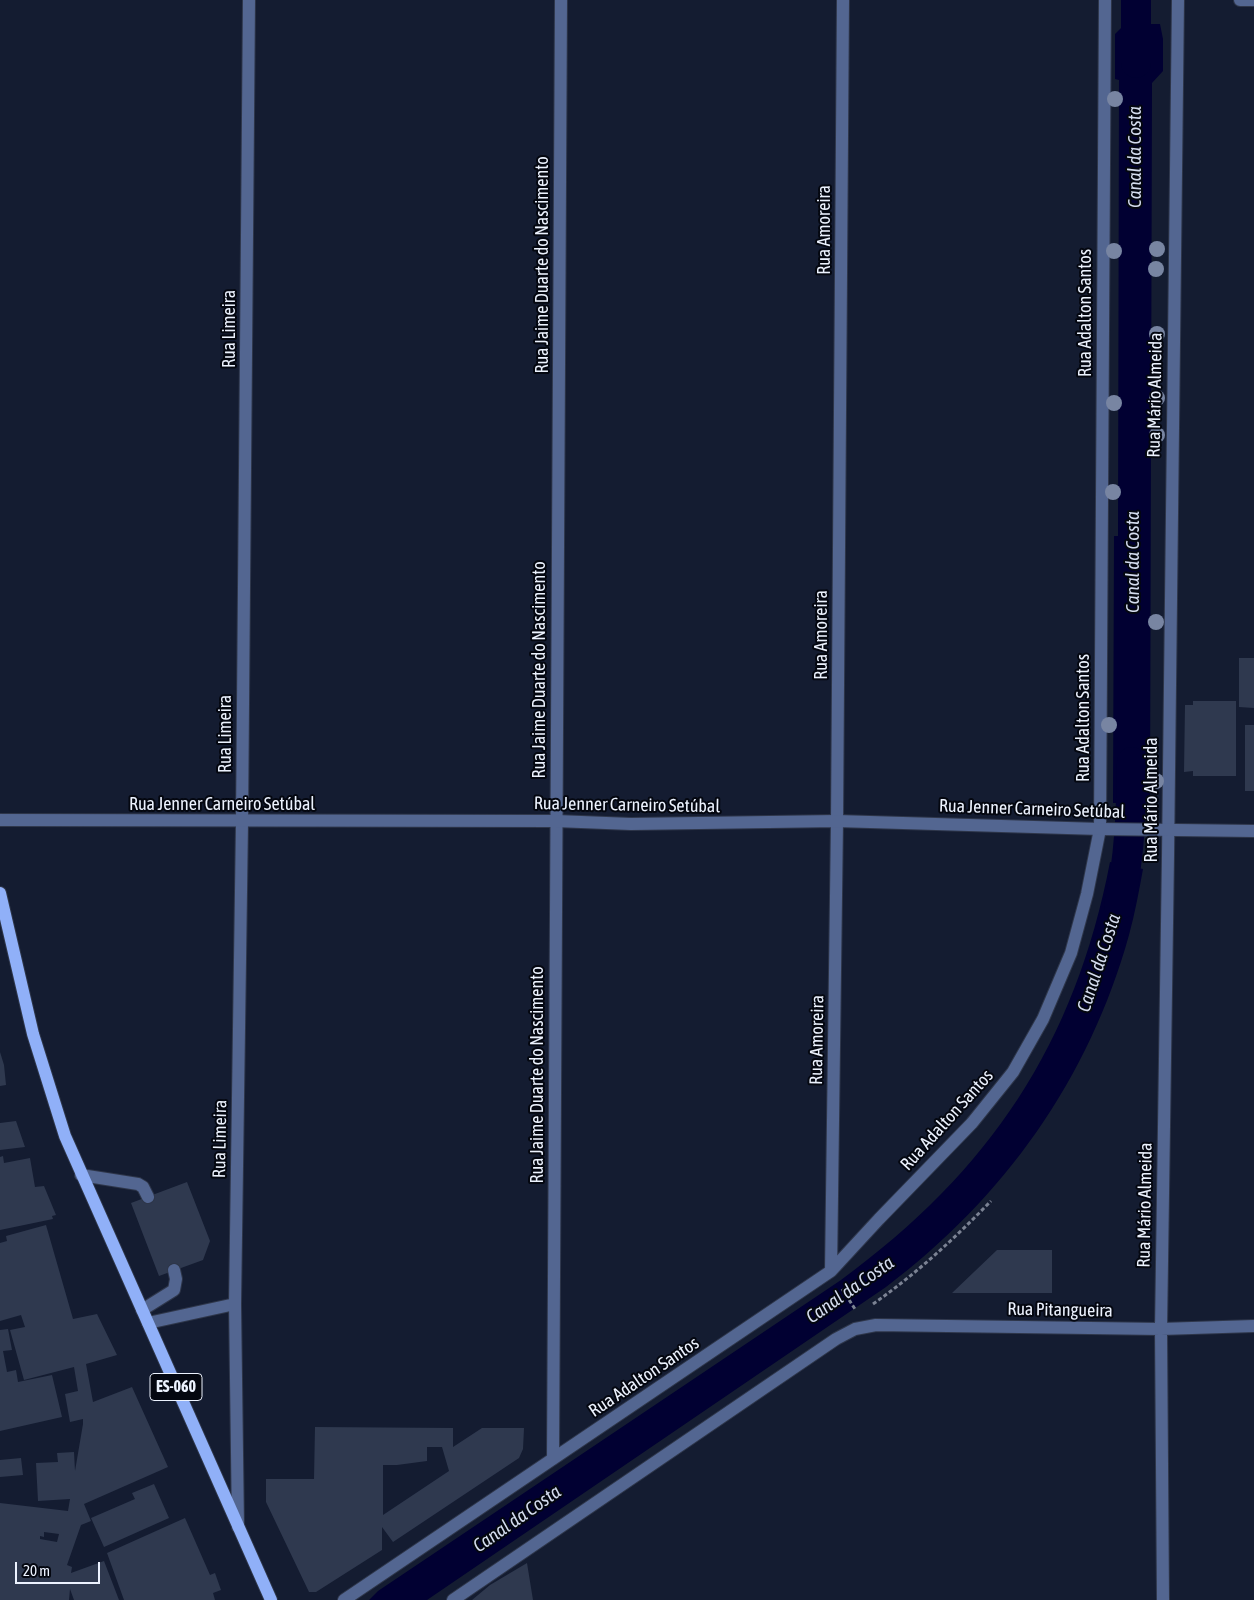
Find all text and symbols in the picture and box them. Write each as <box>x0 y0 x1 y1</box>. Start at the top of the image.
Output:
water label: Canal da Costa <box>1124 106 1146 208</box>
street label: Rua Jaime Duarte do Nascimento <box>531 156 553 374</box>
street label: Rua Amoreira <box>813 185 835 275</box>
street label: Rua Adalton Santos <box>1074 249 1096 377</box>
street label: Rua Limeira <box>218 290 240 368</box>
street label: Rua Mário Almeida <box>1143 332 1167 458</box>
water label: Canal da Costa <box>1122 511 1144 613</box>
street label: Rua Jaime Duarte do Nascimento <box>528 561 550 779</box>
street label: Rua Amoreira <box>810 590 832 680</box>
street label: Rua Adalton Santos <box>1072 654 1094 782</box>
street label: Rua Limeira <box>214 695 236 773</box>
street label: Rua Mário Almeida <box>1140 737 1162 863</box>
street label: Rua Jenner Carneiro Setúbal <box>129 793 315 815</box>
street label: Rua Jenner Carneiro Setúbal <box>534 793 720 817</box>
street label: Rua Jenner Carneiro Setúbal <box>939 795 1125 823</box>
water label: Canal da Costa <box>1072 911 1126 1015</box>
street label: Rua Jaime Duarte do Nascimento <box>526 966 548 1184</box>
street label: Rua Amoreira <box>805 995 829 1085</box>
street label: Rua Adalton Santos <box>896 1065 998 1175</box>
street label: Rua Limeira <box>209 1100 231 1178</box>
street label: Rua Mário Almeida <box>1133 1142 1157 1268</box>
water label: Canal da Costa <box>802 1251 898 1329</box>
street label: Rua Pitangueira <box>1007 1298 1113 1322</box>
street label: Rua Adalton Santos <box>585 1332 703 1422</box>
road number: ES-060 <box>150 1374 202 1400</box>
water label: Canal da Costa <box>469 1480 565 1558</box>
scale bar <box>18 1552 102 1584</box>
text: 20 m <box>23 1562 50 1579</box>

